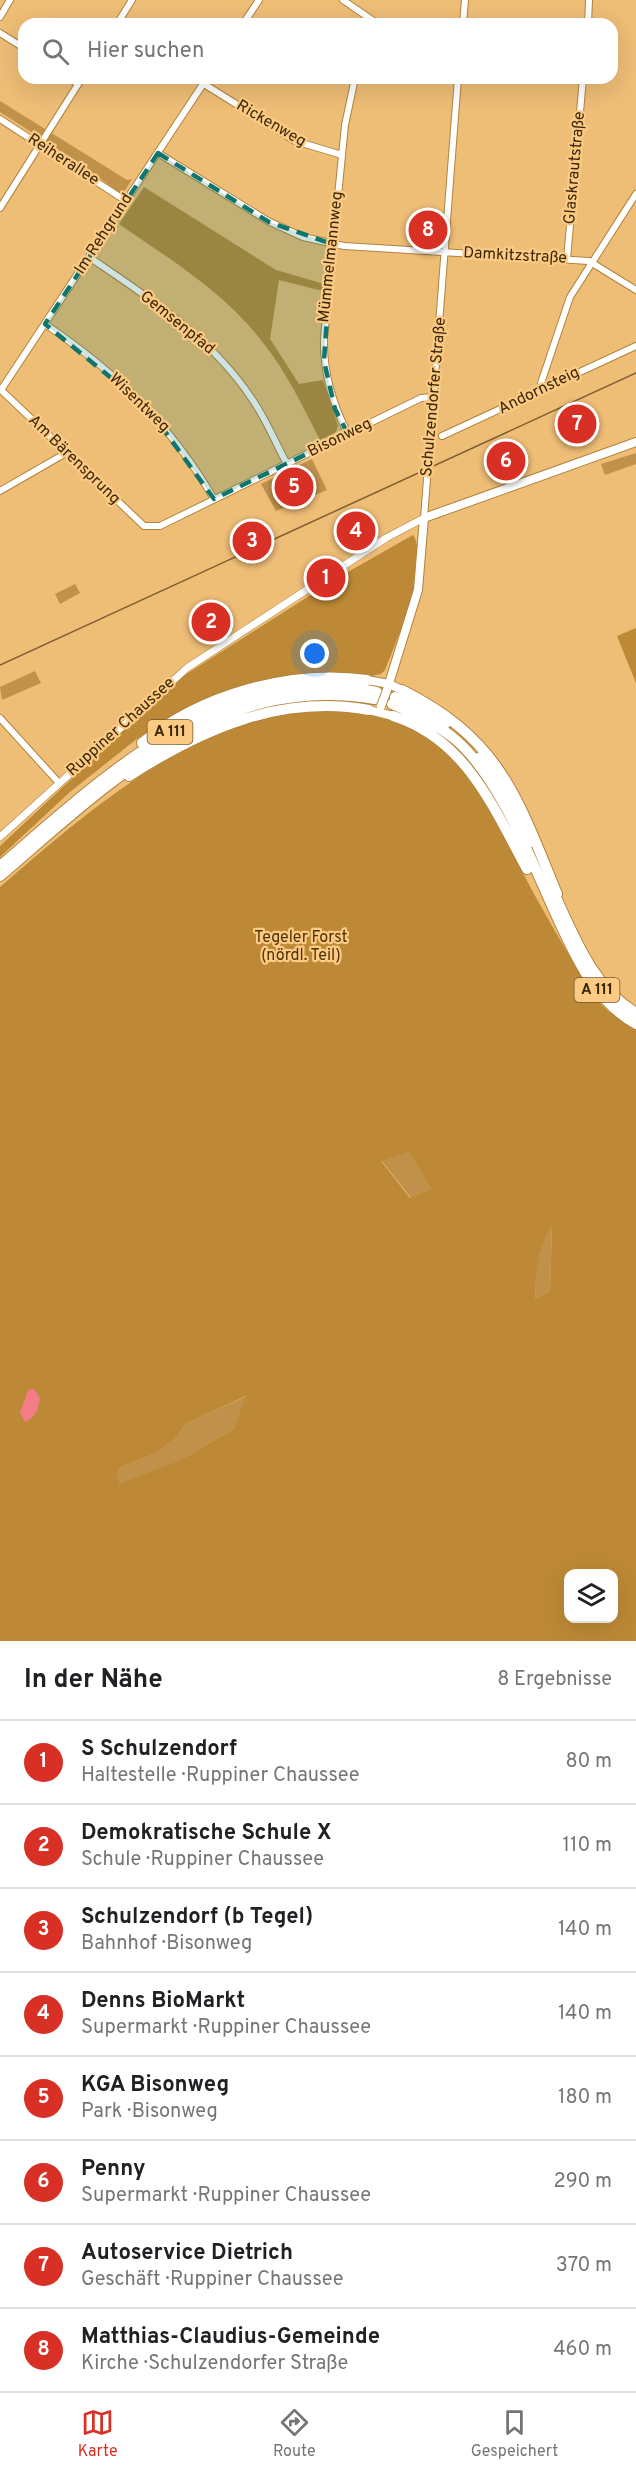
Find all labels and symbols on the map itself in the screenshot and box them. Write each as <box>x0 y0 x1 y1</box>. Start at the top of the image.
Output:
street label: Rickenweg <box>232 96 310 152</box>
street label: Glaskrautstraße <box>560 111 590 225</box>
street label: Reiherallee <box>24 130 102 190</box>
street label: Im Rehgrund <box>70 190 138 278</box>
street label: Mümmelmannweg <box>314 190 348 324</box>
pin: 8 <box>408 208 448 252</box>
street label: Damkitzstraße <box>463 243 567 269</box>
street label: Gemsenpfad <box>136 287 218 359</box>
street label: Schulzendorfer Straße <box>417 316 451 478</box>
street label: Andornsteig <box>495 363 583 419</box>
street label: Wisentweg <box>104 369 174 437</box>
pin: 7 <box>558 402 596 446</box>
street label: Am Bärensprung <box>24 411 124 509</box>
street label: Bisonweg <box>305 414 375 462</box>
pin: 6 <box>486 438 526 484</box>
pin: 5 <box>274 464 314 510</box>
pin: 4 <box>336 508 376 554</box>
pin: 3 <box>232 518 272 564</box>
pin: 1 <box>306 556 346 600</box>
pin: 2 <box>192 600 230 644</box>
your location <box>300 639 329 668</box>
street label: Ruppiner Chaussee <box>63 673 179 781</box>
road number: A 111 <box>148 720 192 744</box>
park label: Tegeler Forst (nördl. Teil) <box>254 928 348 966</box>
road number: A 111 <box>574 978 620 1002</box>

